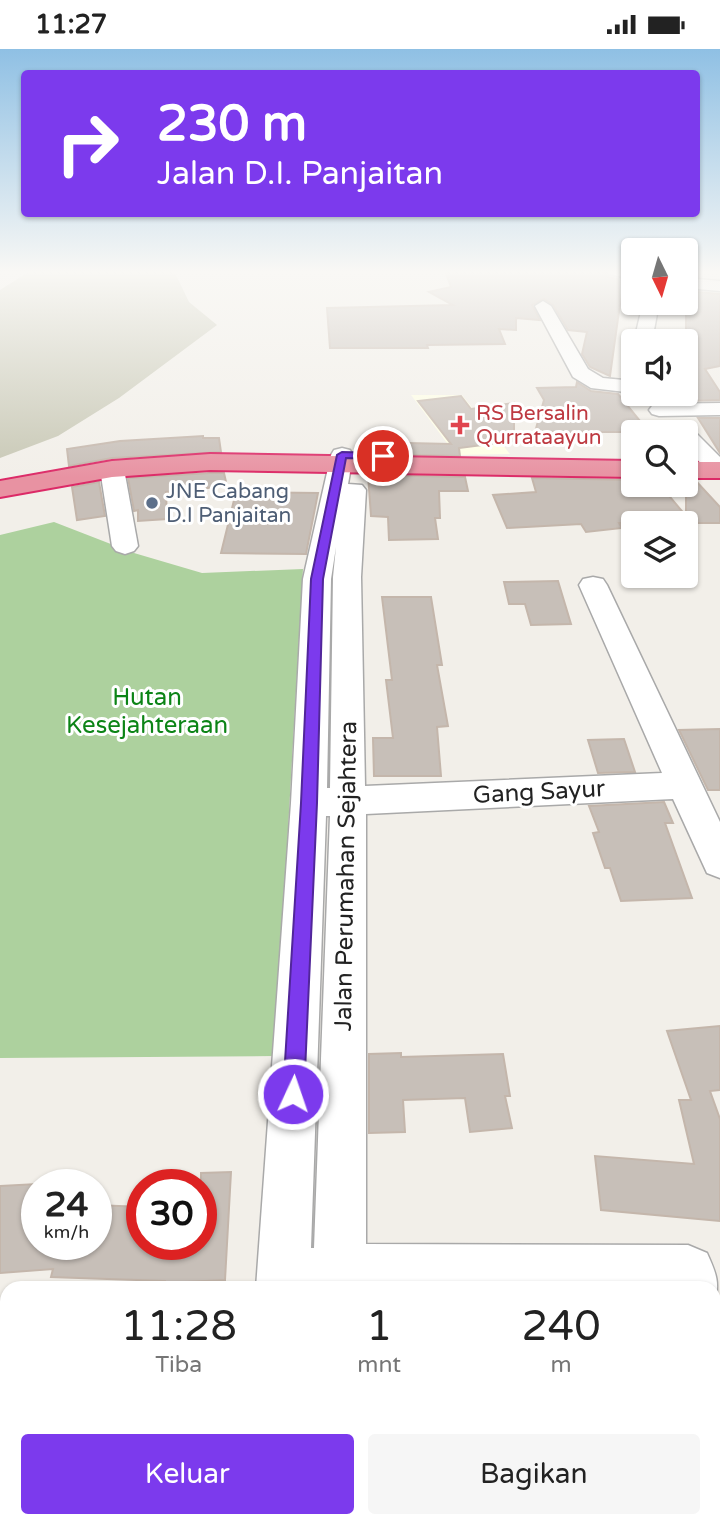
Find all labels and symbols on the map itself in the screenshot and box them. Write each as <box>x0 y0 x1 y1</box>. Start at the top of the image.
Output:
north arrow <box>621 238 698 315</box>
place label: RS Bersalin Qurrataayun <box>476 401 602 450</box>
marker: RS Bersalin Qurrataayun <box>450 415 470 435</box>
pin <box>353 426 413 486</box>
place label: JNE Cabang D.I Panjaitan <box>166 479 291 528</box>
marker: JNE Cabang D.I Panjaitan <box>144 495 160 511</box>
park label: Hutan Kesejahteraan <box>66 683 228 740</box>
street label: Jalan Perumahan Sejahtera <box>329 721 363 1031</box>
street label: Gang Sayur <box>472 774 607 810</box>
position arrow <box>256 1057 330 1131</box>
speed limit sign: 30 <box>126 1169 217 1260</box>

